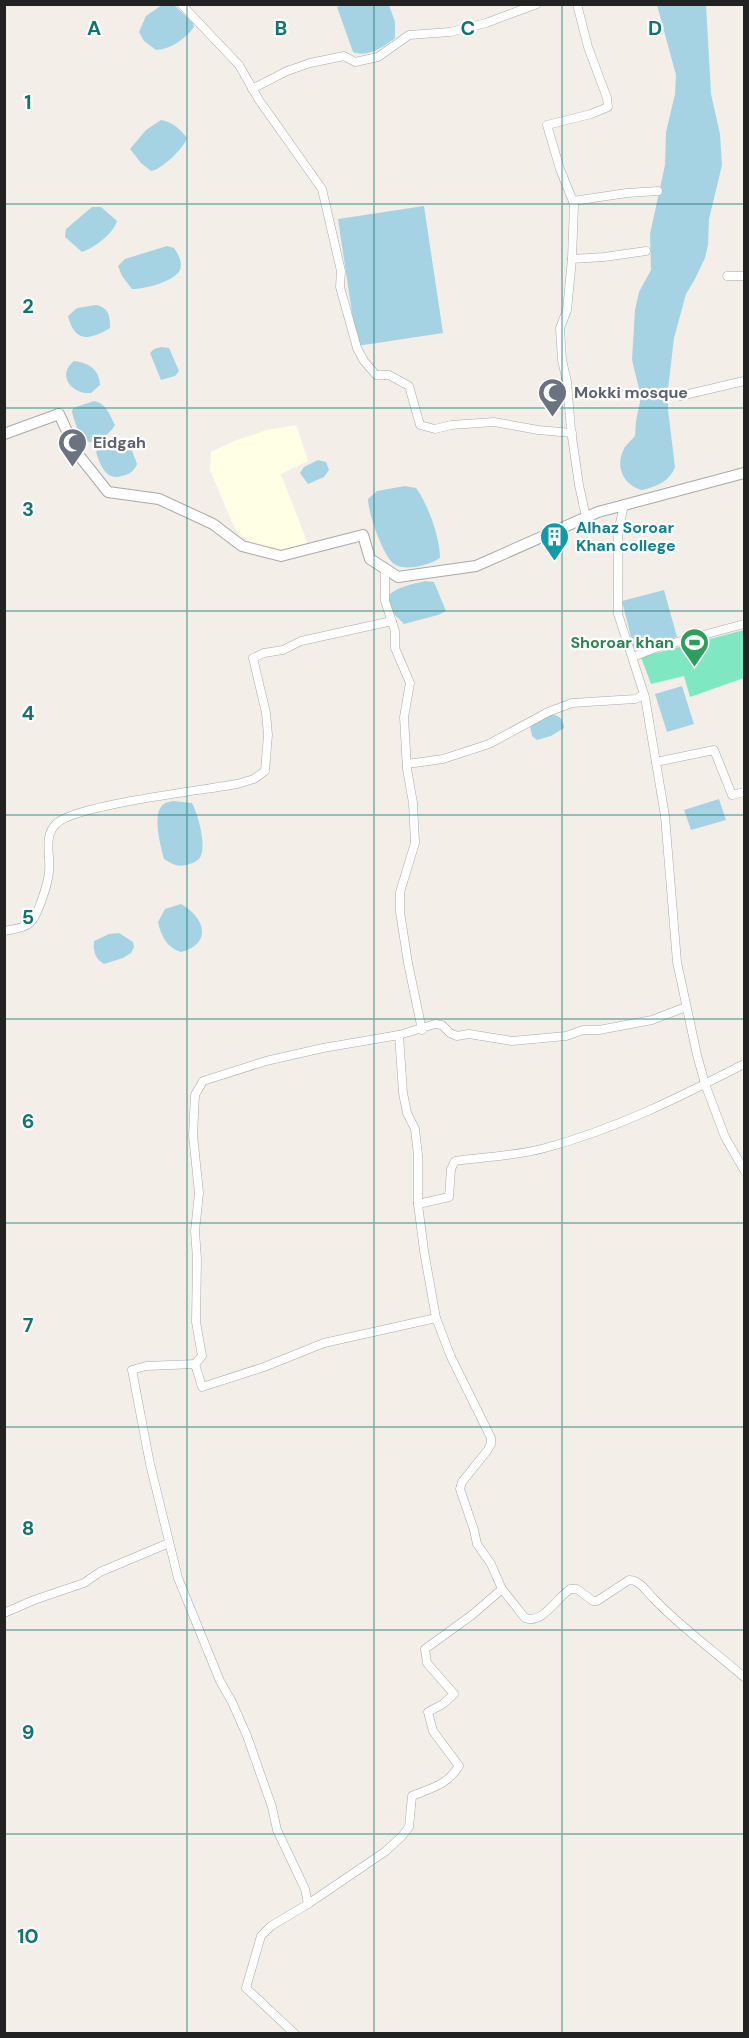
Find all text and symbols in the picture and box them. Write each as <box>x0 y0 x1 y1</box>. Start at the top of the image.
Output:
text: A <box>87 15 101 41</box>
text: B <box>275 15 287 41</box>
text: C <box>461 15 475 41</box>
text: D <box>648 15 662 41</box>
text: 1 <box>24 89 32 115</box>
text: 2 <box>22 293 34 319</box>
mosque icon: Mokki mosque <box>537 376 569 418</box>
place label: Mokki mosque <box>574 382 688 403</box>
mosque icon: Eidgah <box>56 426 88 468</box>
place label: Eidgah <box>93 432 146 453</box>
text: 3 <box>22 496 34 522</box>
place label: Alhaz Soroar Khan college <box>576 517 676 556</box>
building icon: Alhaz Soroar Khan college <box>539 520 571 562</box>
sports icon: Shoroar khan <box>679 626 711 668</box>
place label: Shoroar khan <box>570 632 674 653</box>
text: 4 <box>22 700 35 726</box>
text: 5 <box>22 904 34 930</box>
text: 6 <box>22 1108 34 1134</box>
text: 7 <box>23 1312 34 1338</box>
text: 8 <box>22 1515 34 1541</box>
text: 9 <box>22 1719 34 1745</box>
text: 10 <box>17 1923 39 1949</box>

